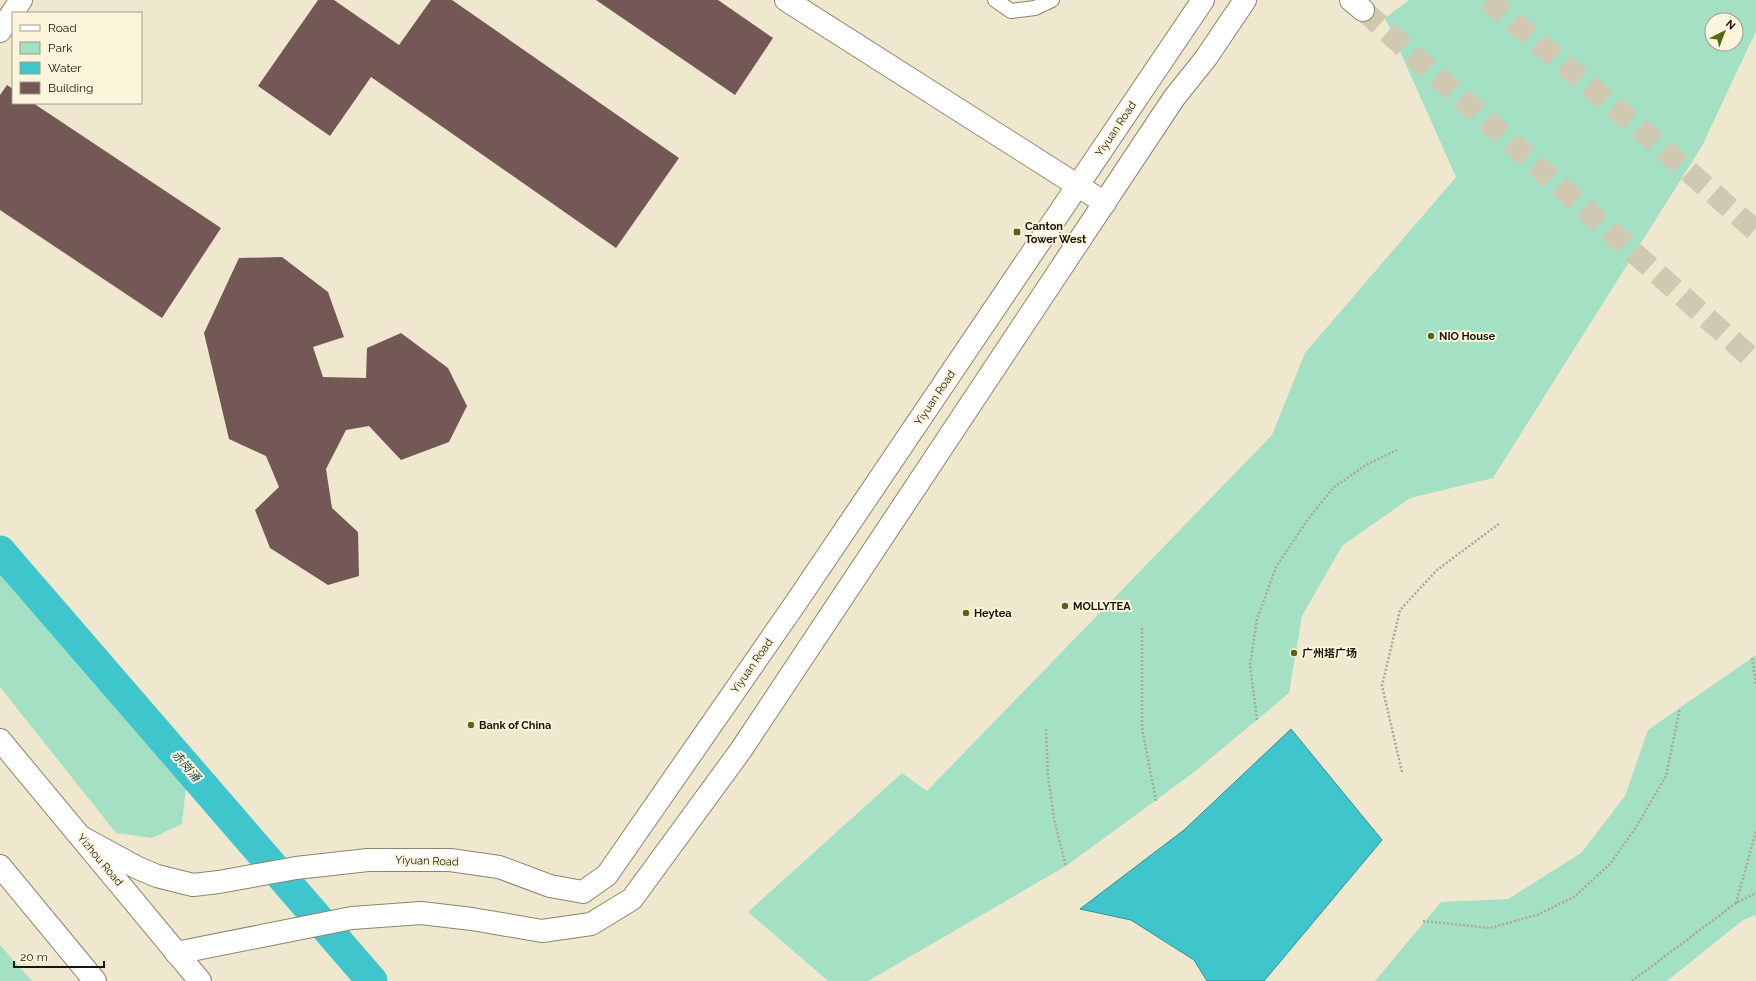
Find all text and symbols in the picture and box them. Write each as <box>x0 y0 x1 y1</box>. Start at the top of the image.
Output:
legend <box>12 12 142 104</box>
north arrow <box>1704 12 1744 52</box>
text: N <box>1723 17 1738 33</box>
text: Road <box>48 21 77 35</box>
text: Park <box>48 41 73 55</box>
text: Water <box>48 61 82 75</box>
text: Building <box>48 81 94 95</box>
street label: Yiyuan Road <box>1093 99 1139 159</box>
place label: Canton Tower West <box>1025 220 1087 246</box>
marker: Canton Tower West <box>1012 227 1022 237</box>
place label: NIO House <box>1439 330 1495 343</box>
marker: NIO House <box>1426 331 1436 341</box>
street label: Yiyuan Road <box>912 368 958 428</box>
place label: MOLLYTEA <box>1073 600 1131 613</box>
marker: MOLLYTEA <box>1060 601 1070 611</box>
place label: Heytea <box>974 607 1012 620</box>
marker: Heytea <box>961 608 971 618</box>
street label: Yiyuan Road <box>728 636 776 696</box>
place label: 广州塔广场 <box>1302 647 1357 660</box>
marker: 广州塔广场 <box>1289 648 1299 658</box>
place label: Bank of China <box>479 719 551 732</box>
marker: Bank of China <box>466 720 476 730</box>
water label: 赤岗涌 <box>169 748 204 786</box>
street label: Yizhou Road <box>75 831 126 889</box>
street label: Yiyuan Road <box>395 853 459 869</box>
scale bar <box>14 943 104 969</box>
text: 20 m <box>20 950 48 964</box>

